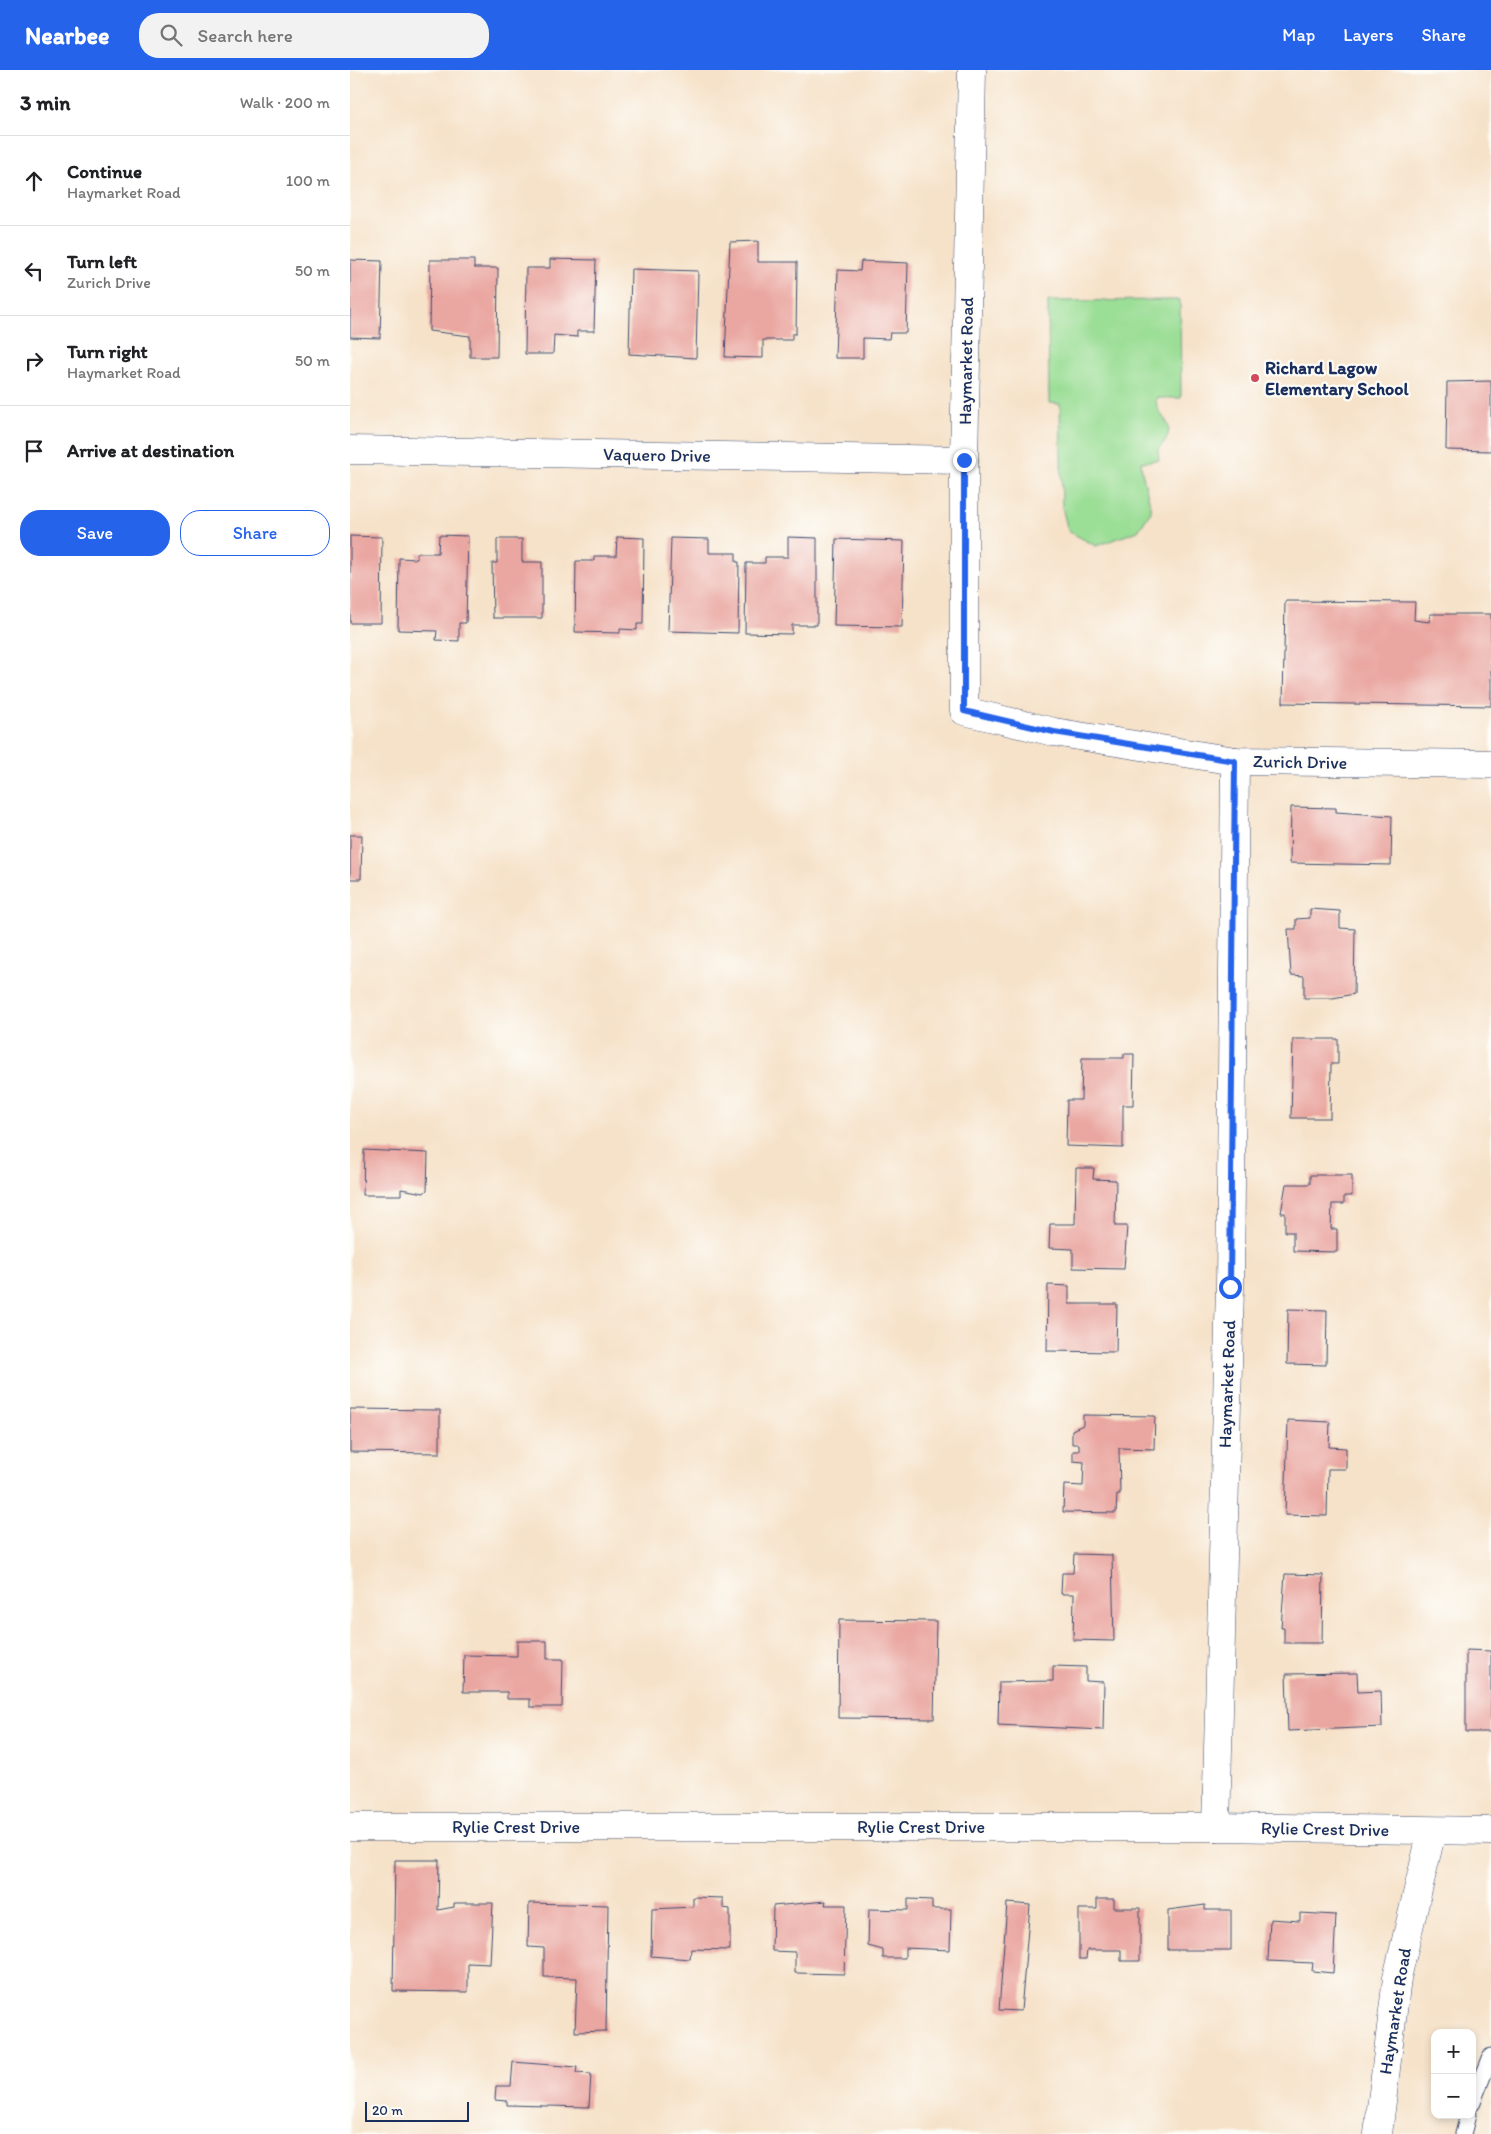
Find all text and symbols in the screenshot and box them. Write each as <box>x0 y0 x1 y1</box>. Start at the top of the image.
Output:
search box <box>139 13 489 58</box>
text: Nearbee <box>25 21 109 50</box>
icon: search <box>157 21 185 49</box>
text: Search here <box>197 24 293 47</box>
text: Map <box>1282 24 1315 46</box>
text: Layers <box>1343 24 1393 46</box>
text: Share <box>1421 24 1466 46</box>
text: 3 min <box>20 90 70 115</box>
text: Walk · 200 m <box>240 93 330 112</box>
text: Continue <box>67 160 142 183</box>
icon: ahead <box>20 167 48 195</box>
text: 100 m <box>286 171 330 190</box>
text: Haymarket Road <box>67 183 181 202</box>
text: Turn left <box>67 250 137 273</box>
icon: left <box>20 257 48 285</box>
text: 50 m <box>295 261 330 280</box>
text: Zurich Drive <box>67 273 151 292</box>
street label: Haymarket Road <box>954 297 978 425</box>
text: Turn right <box>67 340 148 363</box>
icon: right <box>20 347 48 375</box>
text: 50 m <box>295 351 330 370</box>
place label: Richard Lagow Elementary School <box>1265 357 1409 400</box>
text: Haymarket Road <box>67 363 181 382</box>
marker: Richard Lagow Elementary School <box>1249 372 1261 384</box>
icon: arrive <box>20 437 48 465</box>
text: Arrive at destination <box>67 439 234 462</box>
street label: Vaquero Drive <box>603 443 711 467</box>
route end <box>953 449 976 472</box>
button: Save <box>20 510 170 556</box>
button: Share <box>180 510 330 556</box>
street label: Zurich Drive <box>1253 750 1347 774</box>
route start <box>1219 1276 1242 1299</box>
street label: Haymarket Road <box>1214 1319 1240 1448</box>
street label: Rylie Crest Drive <box>452 1816 580 1838</box>
street label: Rylie Crest Drive <box>857 1816 985 1838</box>
street label: Rylie Crest Drive <box>1261 1817 1389 1841</box>
street label: Haymarket Road <box>1374 1946 1416 2076</box>
map controls <box>1431 2029 1476 2119</box>
button: + <box>1431 2029 1476 2074</box>
button: − <box>1431 2074 1476 2119</box>
scale bar <box>365 2099 469 2122</box>
text: 20 m <box>372 2102 403 2119</box>

